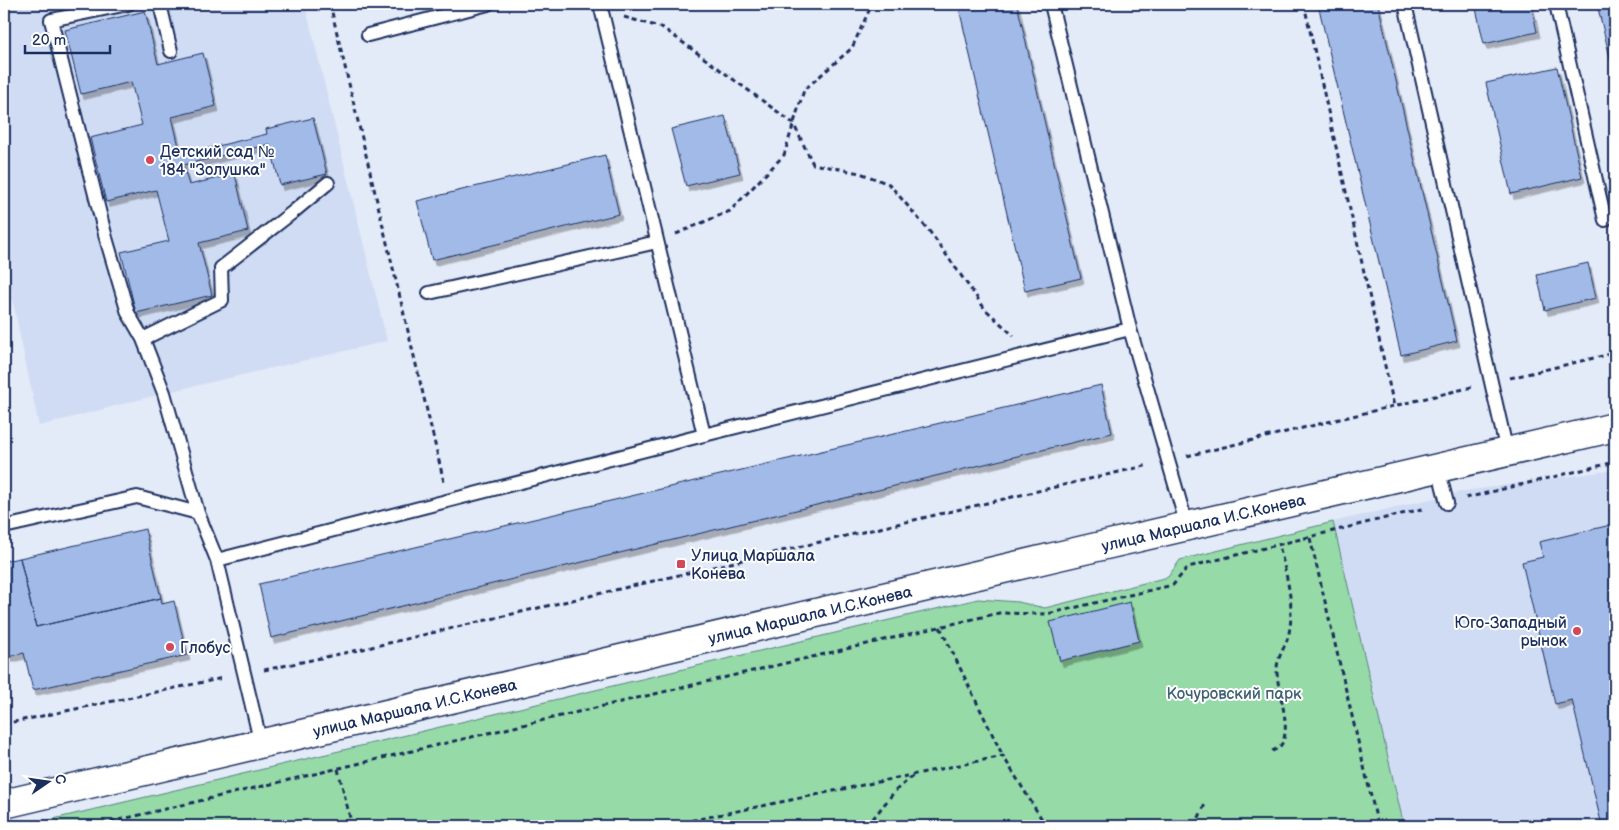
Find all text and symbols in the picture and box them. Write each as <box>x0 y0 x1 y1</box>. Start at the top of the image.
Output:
scale bar <box>25 22 110 54</box>
text: 20 m <box>32 31 66 50</box>
place label: Детский сад № 184 "Золушка" <box>160 143 275 180</box>
marker: Детский сад № 184 "Золушка" <box>144 154 156 166</box>
street label: улица Маршала И.С.Конева <box>1100 491 1308 557</box>
place label: Улица Маршала Конева <box>691 547 815 584</box>
marker: Улица Маршала Конева <box>675 558 687 570</box>
street label: улица Маршала И.С.Конева <box>707 583 915 649</box>
place label: Юго-Западный рынок <box>1454 614 1567 651</box>
marker: Юго-Западный рынок <box>1571 625 1583 637</box>
place label: Глобус <box>180 639 230 658</box>
marker: Глобус <box>164 641 176 653</box>
street label: улица Маршала И.С.Конева <box>311 676 519 742</box>
park label: Кочуровский парк <box>1166 685 1302 704</box>
north arrow <box>22 758 72 808</box>
text: С <box>51 773 70 786</box>

